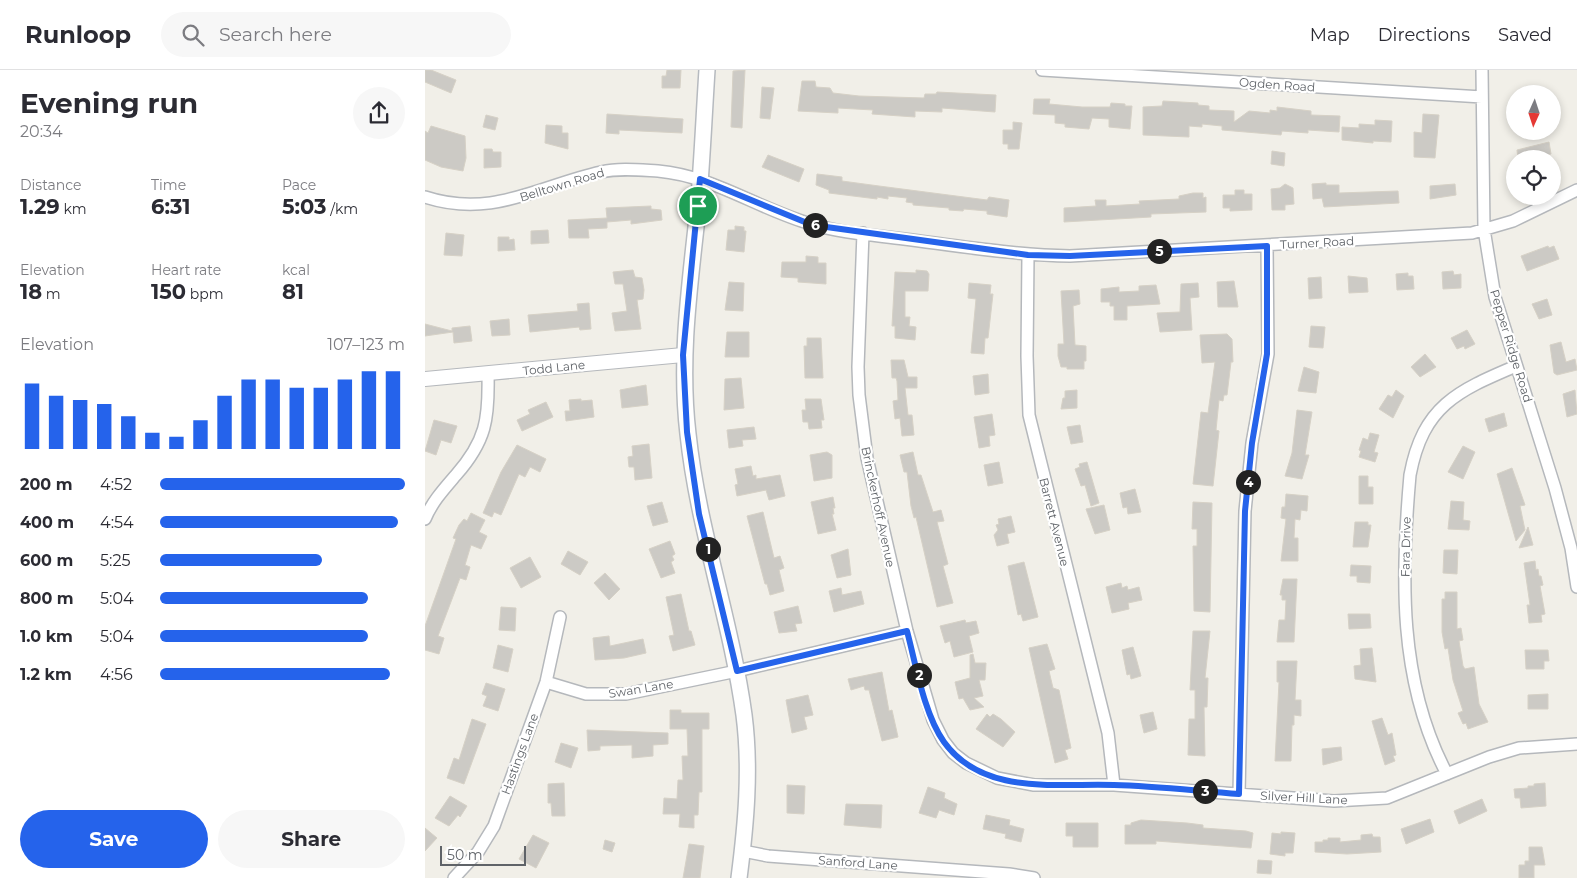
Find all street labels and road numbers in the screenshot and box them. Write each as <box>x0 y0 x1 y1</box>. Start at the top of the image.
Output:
street label: Ogden Road <box>1238 74 1316 95</box>
street label: Belltown Road <box>518 165 606 205</box>
street label: Turner Road <box>1280 233 1354 252</box>
street label: Pepper Ridge Road <box>1487 288 1536 404</box>
street label: Todd Lane <box>522 357 586 378</box>
street label: Brinckerhoff Avenue <box>858 445 899 569</box>
street label: Barrett Avenue <box>1036 476 1073 568</box>
street label: Fara Drive <box>1397 517 1414 577</box>
street label: Swan Lane <box>607 676 674 701</box>
street label: Hastings Lane <box>498 711 541 797</box>
street label: Silver Hill Lane <box>1260 788 1348 807</box>
street label: Sanford Lane <box>818 852 898 873</box>

